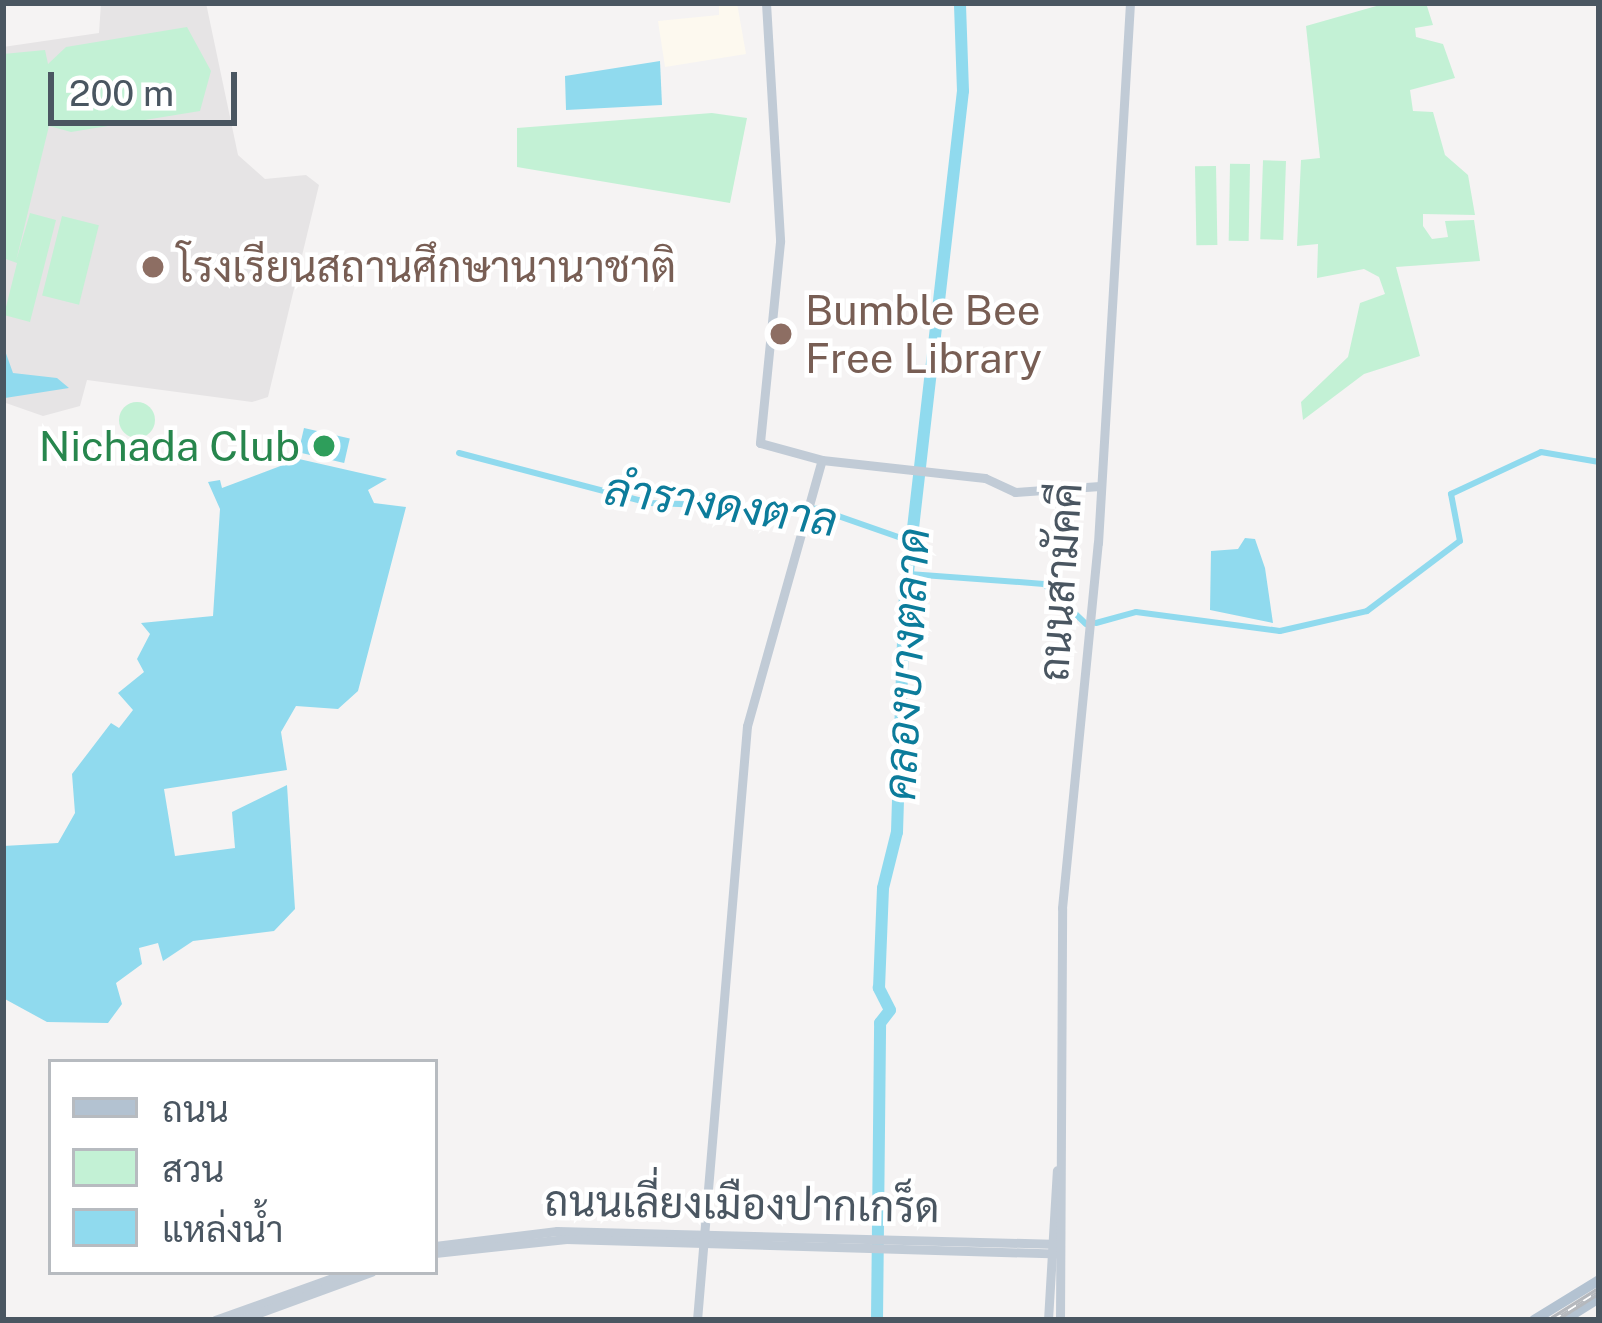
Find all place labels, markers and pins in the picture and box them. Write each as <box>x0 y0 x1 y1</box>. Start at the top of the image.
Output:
place label: โรงเรียนสถานศึกษานานาชาติ <box>177 242 676 292</box>
marker: โรงเรียนสถานศึกษานานาชาติ <box>140 254 166 280</box>
place label: Bumble Bee Free Library <box>805 285 1042 384</box>
marker: Bumble Bee Free Library <box>768 321 794 347</box>
place label: Nichada Club <box>39 421 300 471</box>
marker: Nichada Club <box>311 433 337 459</box>

